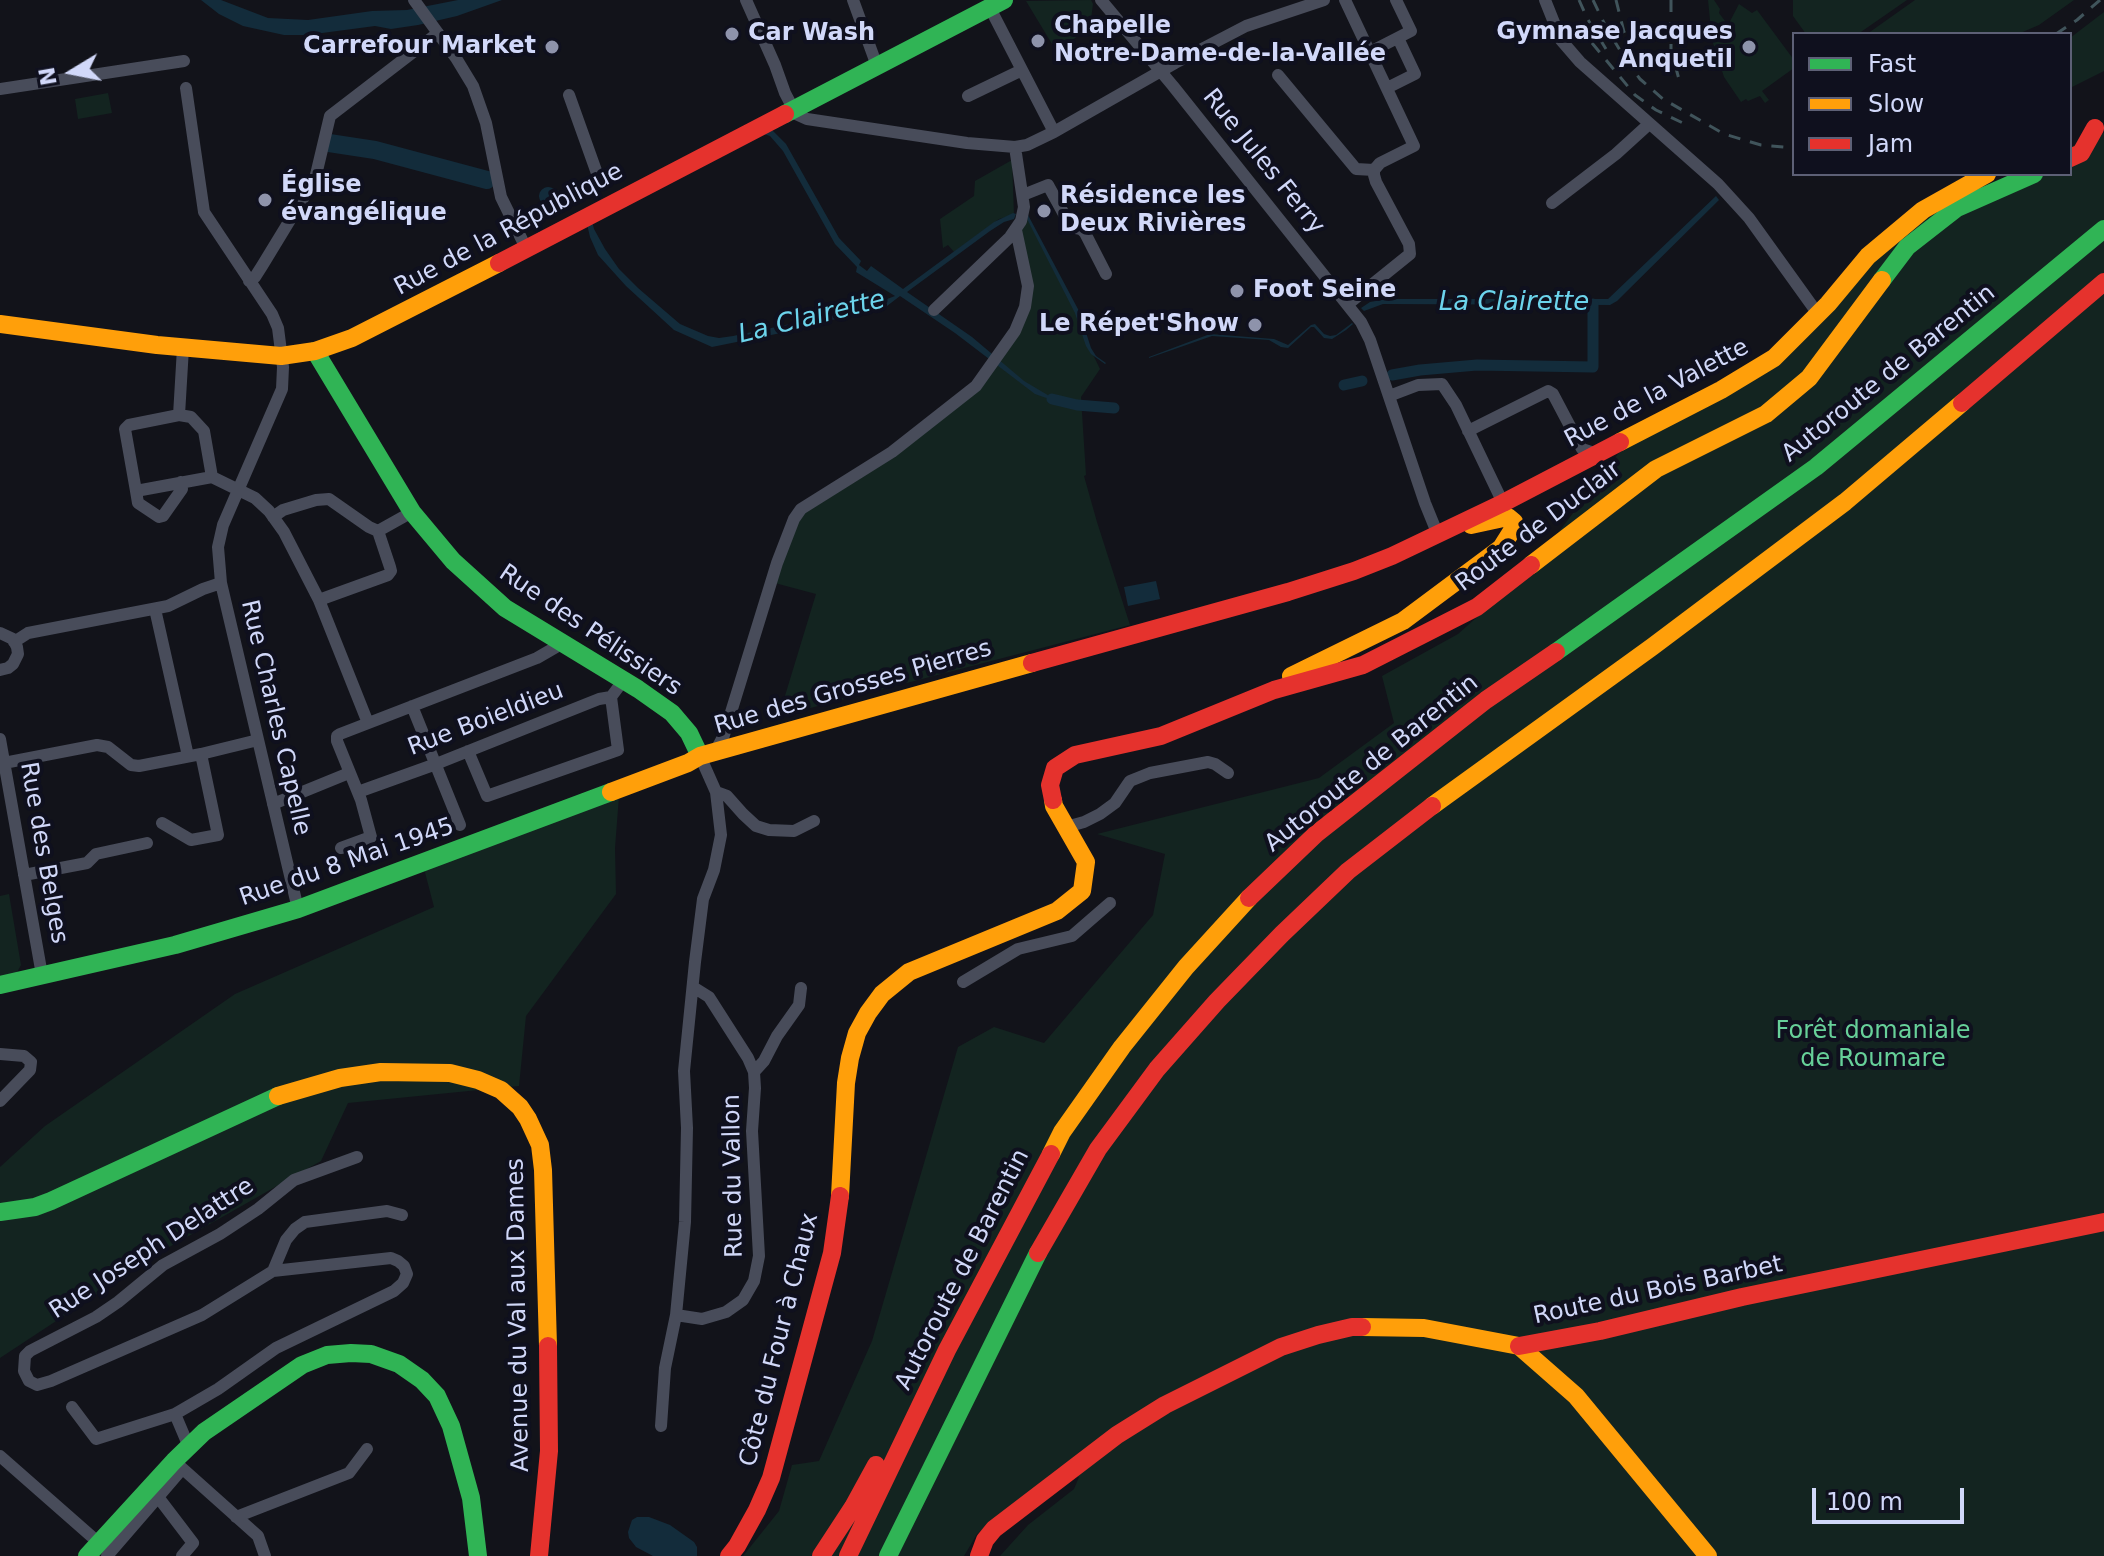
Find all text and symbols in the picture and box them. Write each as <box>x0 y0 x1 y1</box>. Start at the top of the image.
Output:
place label: Chapelle Notre-Dame-de-la-Vallée <box>1054 13 1386 69</box>
place label: Gymnase Jacques Anquetil <box>1496 19 1733 75</box>
place label: Car Wash <box>748 20 875 48</box>
marker: Car Wash <box>723 25 741 43</box>
north arrow <box>32 32 112 112</box>
marker: Chapelle Notre-Dame-de-la-Vallée <box>1029 32 1047 50</box>
legend <box>1792 32 2072 176</box>
place label: Carrefour Market <box>303 33 536 61</box>
marker: Carrefour Market <box>543 38 561 56</box>
marker: Gymnase Jacques Anquetil <box>1740 38 1758 56</box>
text: Fast <box>1868 50 1916 78</box>
text: N <box>34 65 62 88</box>
street label: Rue Jules Ferry <box>1196 84 1330 240</box>
text: Slow <box>1868 90 1924 118</box>
text: Jam <box>1868 130 1913 158</box>
street label: Rue de la République <box>390 158 628 302</box>
place label: Église évangélique <box>281 172 447 228</box>
place label: Résidence les Deux Rivières <box>1060 183 1246 239</box>
marker: Église évangélique <box>256 191 274 209</box>
marker: Résidence les Deux Rivières <box>1035 202 1053 220</box>
place label: Foot Seine <box>1253 277 1396 305</box>
street label: Autoroute de Barentin <box>1777 279 2001 469</box>
marker: Foot Seine <box>1228 282 1246 300</box>
water label: La Clairette <box>735 285 889 351</box>
water label: La Clairette <box>1439 287 1589 319</box>
place label: Le Répet'Show <box>1039 311 1239 339</box>
marker: Le Répet'Show <box>1246 316 1264 334</box>
street label: Rue de la Valette <box>1560 333 1754 455</box>
street label: Route de Duclair <box>1451 455 1627 599</box>
street label: Rue des Pélissiers <box>493 559 687 703</box>
street label: Rue Charles Capelle <box>234 597 316 839</box>
street label: Rue des Grosses Pierres <box>711 635 995 741</box>
street label: Autoroute de Barentin <box>1260 669 1484 859</box>
street label: Rue Boieldieu <box>404 677 568 763</box>
street label: Rue des Belges <box>13 760 73 946</box>
street label: Rue du 8 Mai 1945 <box>236 813 458 913</box>
park label: Forêt domaniale de Roumare <box>1776 1018 1970 1074</box>
street label: Rue du Vallon <box>718 1094 750 1258</box>
street label: Autoroute de Barentin <box>890 1145 1036 1395</box>
street label: Avenue du Val aux Dames <box>502 1158 536 1472</box>
street label: Rue Joseph Delattre <box>44 1172 260 1326</box>
street label: Côte du Four à Chaux <box>735 1210 825 1470</box>
street label: Route du Bois Barbet <box>1531 1251 1785 1331</box>
scale bar <box>1816 1472 1968 1522</box>
text: 100 m <box>1826 1488 1903 1516</box>

